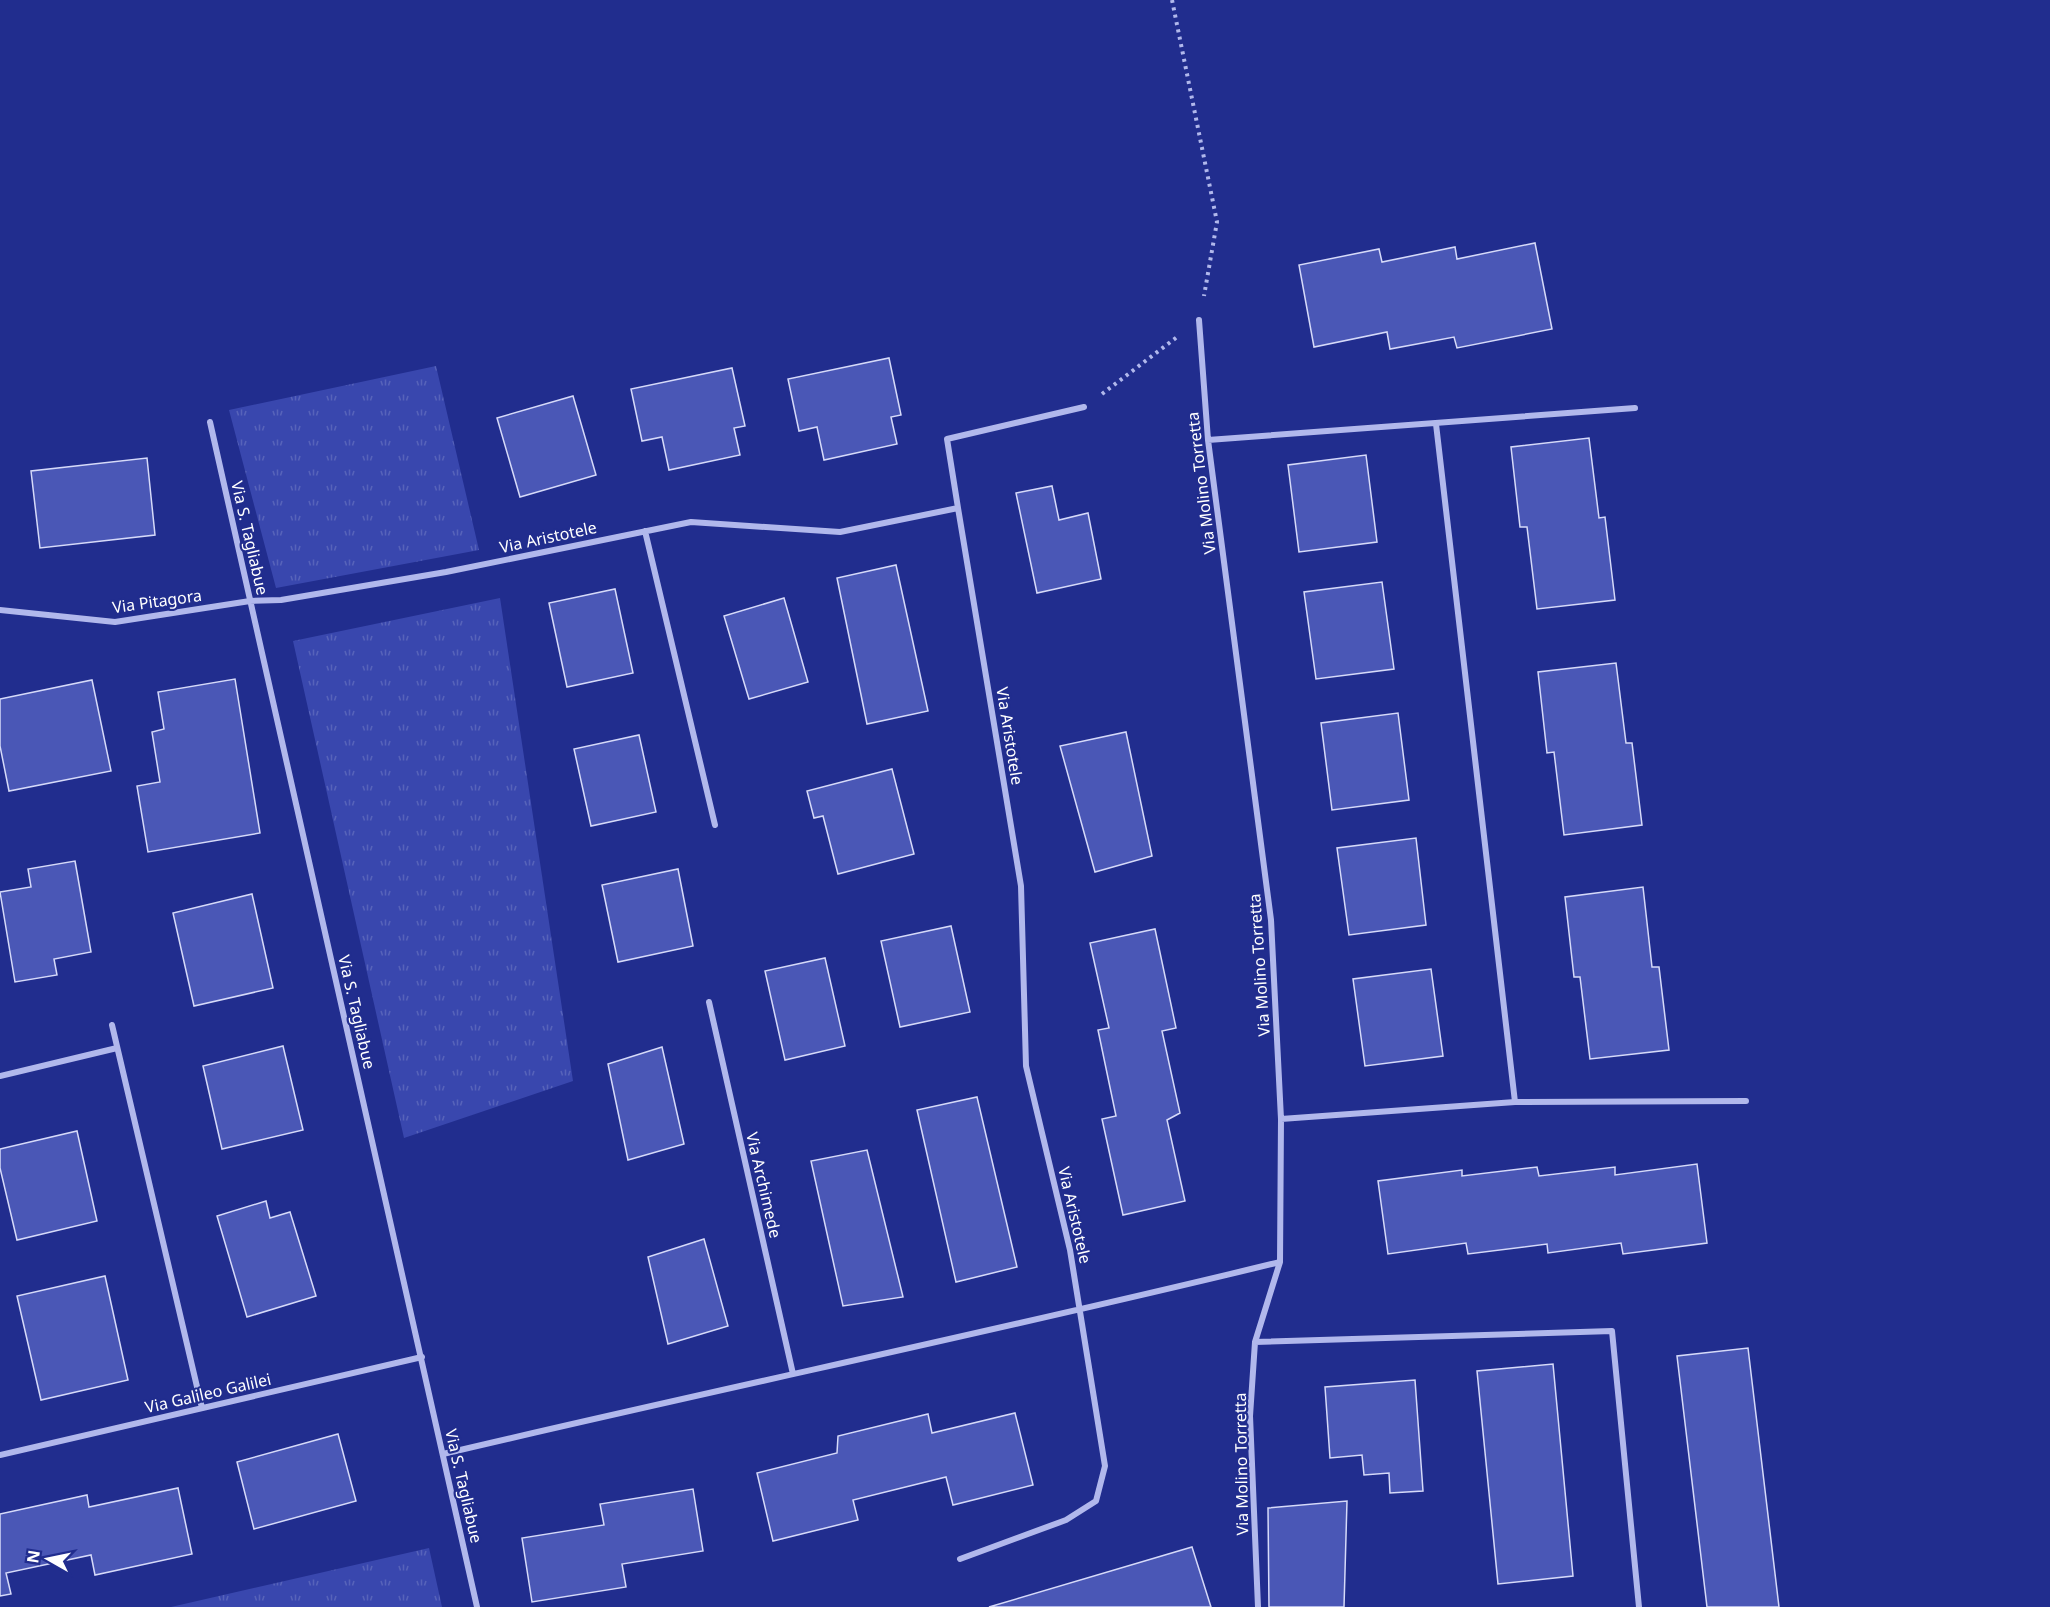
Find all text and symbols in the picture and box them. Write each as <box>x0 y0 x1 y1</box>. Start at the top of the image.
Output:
street label: Via Molino Torretta <box>1181 411 1221 555</box>
street label: Via S. Tagliabue <box>226 479 274 597</box>
street label: Via Aristotele <box>497 516 599 558</box>
street label: Via Pitagora <box>111 584 203 618</box>
street label: Via Aristotele <box>991 685 1029 787</box>
street label: Via Molino Torretta <box>1243 893 1275 1037</box>
street label: Via S. Tagliabue <box>333 953 381 1071</box>
street label: Via Archimede <box>741 1130 787 1240</box>
street label: Via Aristotele <box>1053 1164 1097 1266</box>
street label: Via Galileo Galilei <box>143 1368 273 1418</box>
street label: Via Molino Torretta <box>1229 1392 1253 1536</box>
street label: Via S. Tagliabue <box>440 1427 488 1545</box>
north arrow <box>18 1529 78 1589</box>
text: N <box>21 1549 45 1565</box>

